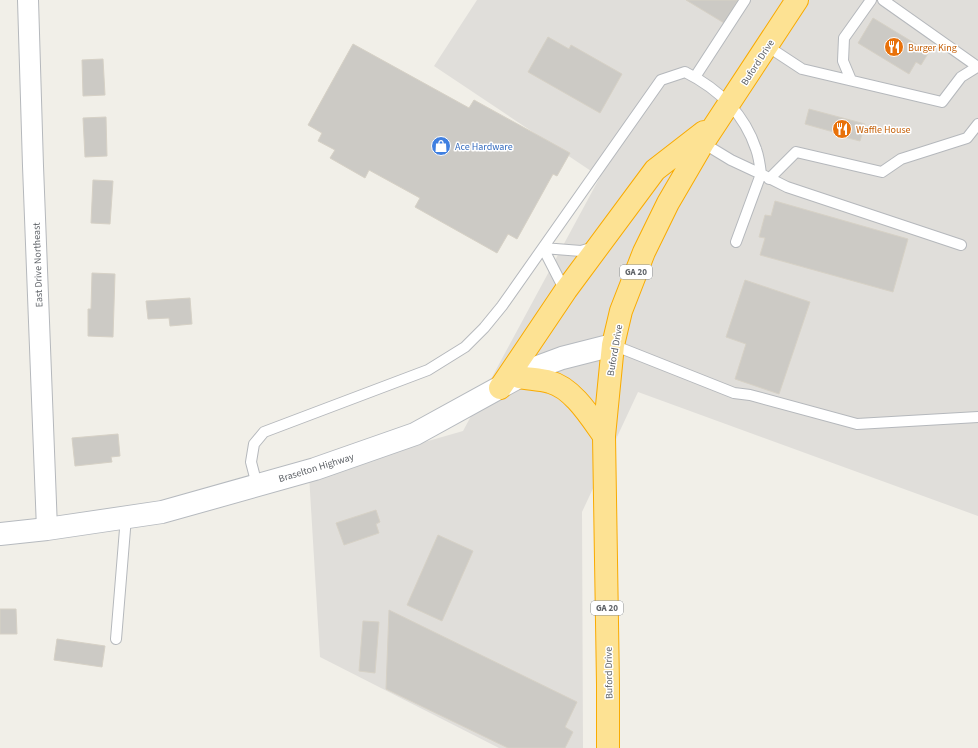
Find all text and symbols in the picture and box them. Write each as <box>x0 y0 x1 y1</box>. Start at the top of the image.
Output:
restaurant icon: Burger King <box>883 36 905 58</box>
street label: Buford Drive <box>738 37 778 88</box>
place label: Burger King <box>908 41 957 55</box>
restaurant icon: Waffle House <box>831 118 853 140</box>
place label: Waffle House <box>856 123 911 137</box>
shop icon: Ace Hardware <box>430 135 452 157</box>
place label: Ace Hardware <box>455 140 513 154</box>
street label: East Drive Northeast <box>30 222 46 308</box>
road number: GA 20 <box>620 265 652 279</box>
street label: Buford Drive <box>604 323 626 377</box>
street label: Braselton Highway <box>277 450 356 486</box>
road number: GA 20 <box>591 601 623 615</box>
street label: Buford Drive <box>602 647 616 699</box>

